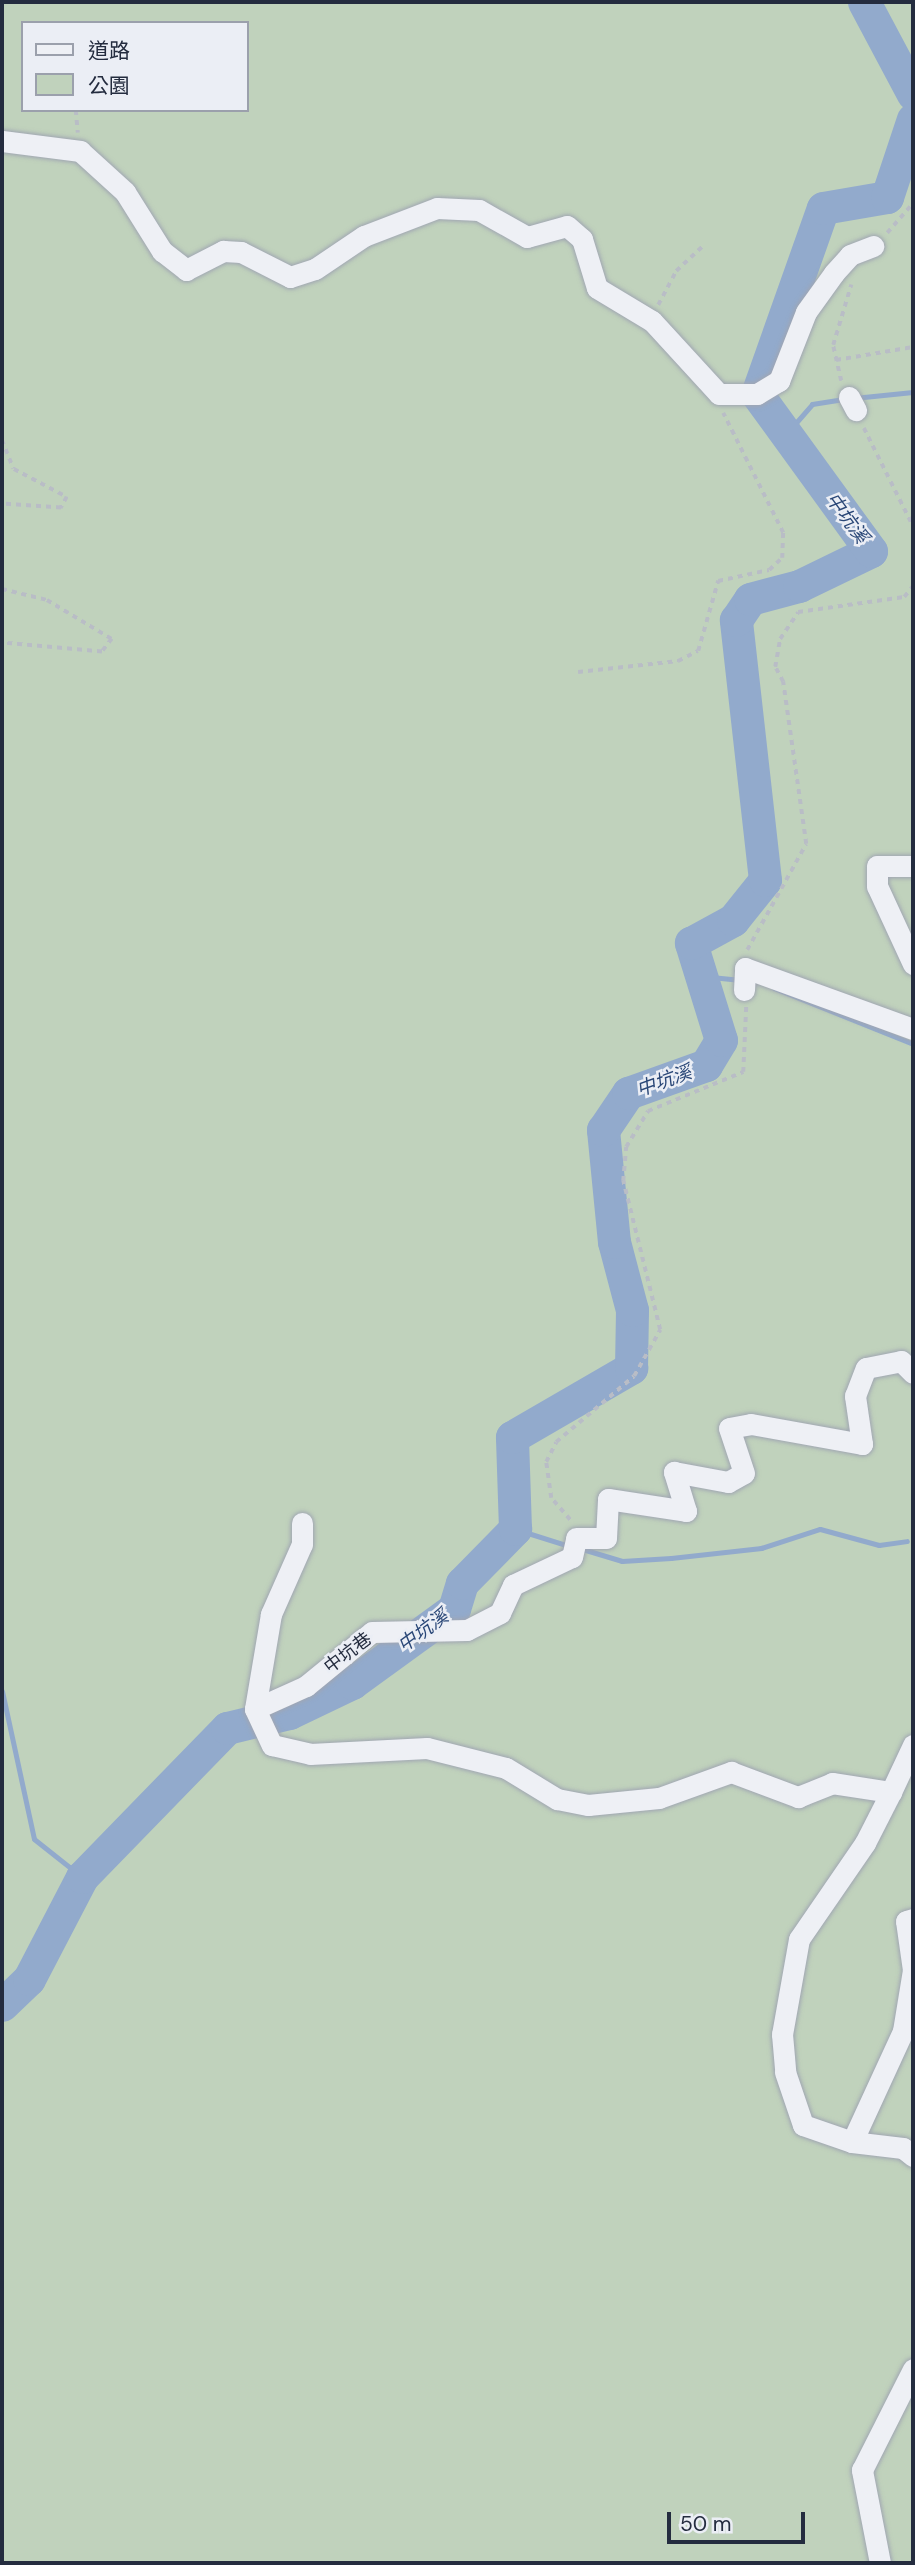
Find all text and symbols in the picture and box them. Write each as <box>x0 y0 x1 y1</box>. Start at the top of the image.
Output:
legend <box>21 21 248 112</box>
text: 道路 <box>88 37 130 65</box>
text: 公園 <box>88 72 130 100</box>
water label: 中坑溪 <box>821 488 873 548</box>
water label: 中坑溪 <box>633 1061 695 1101</box>
water label: 中坑溪 <box>393 1605 453 1657</box>
street label: 中坑巷 <box>320 1628 376 1678</box>
scale bar <box>670 2498 808 2542</box>
text: 50 m <box>680 2510 731 2538</box>

